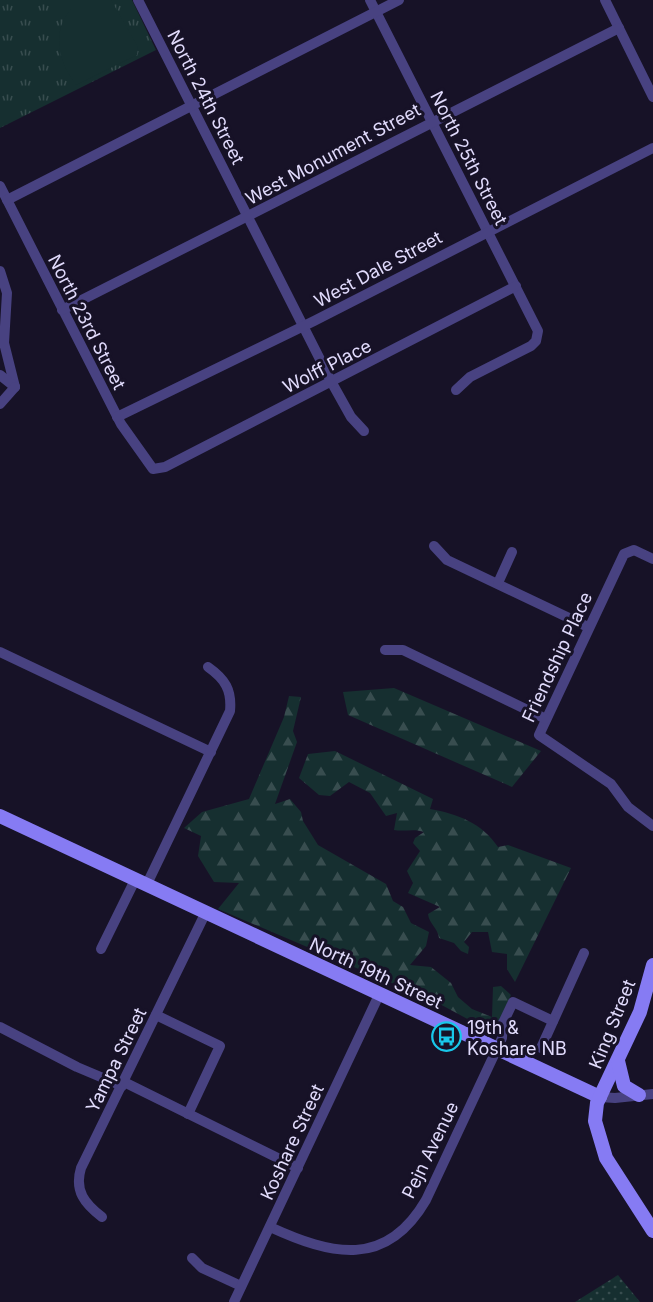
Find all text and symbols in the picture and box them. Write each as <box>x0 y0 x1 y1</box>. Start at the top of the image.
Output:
street label: North 24th Street <box>163 26 249 168</box>
street label: North 25th Street <box>426 88 512 228</box>
street label: West Monument Street <box>242 99 424 209</box>
street label: West Dale Street <box>311 226 446 312</box>
street label: North 23rd Street <box>44 251 130 393</box>
street label: Wolff Place <box>279 335 375 397</box>
street label: Friendship Place <box>518 589 596 725</box>
street label: North 19th Street <box>306 933 446 1013</box>
street label: King Street <box>585 976 639 1072</box>
street label: Yampa Street <box>82 1004 150 1116</box>
place label: 19th & Koshare NB <box>467 1017 567 1059</box>
bus stop icon: 19th & Koshare NB <box>430 1021 462 1053</box>
street label: Koshare Street <box>256 1081 328 1203</box>
street label: Pejn Avenue <box>398 1098 462 1202</box>

